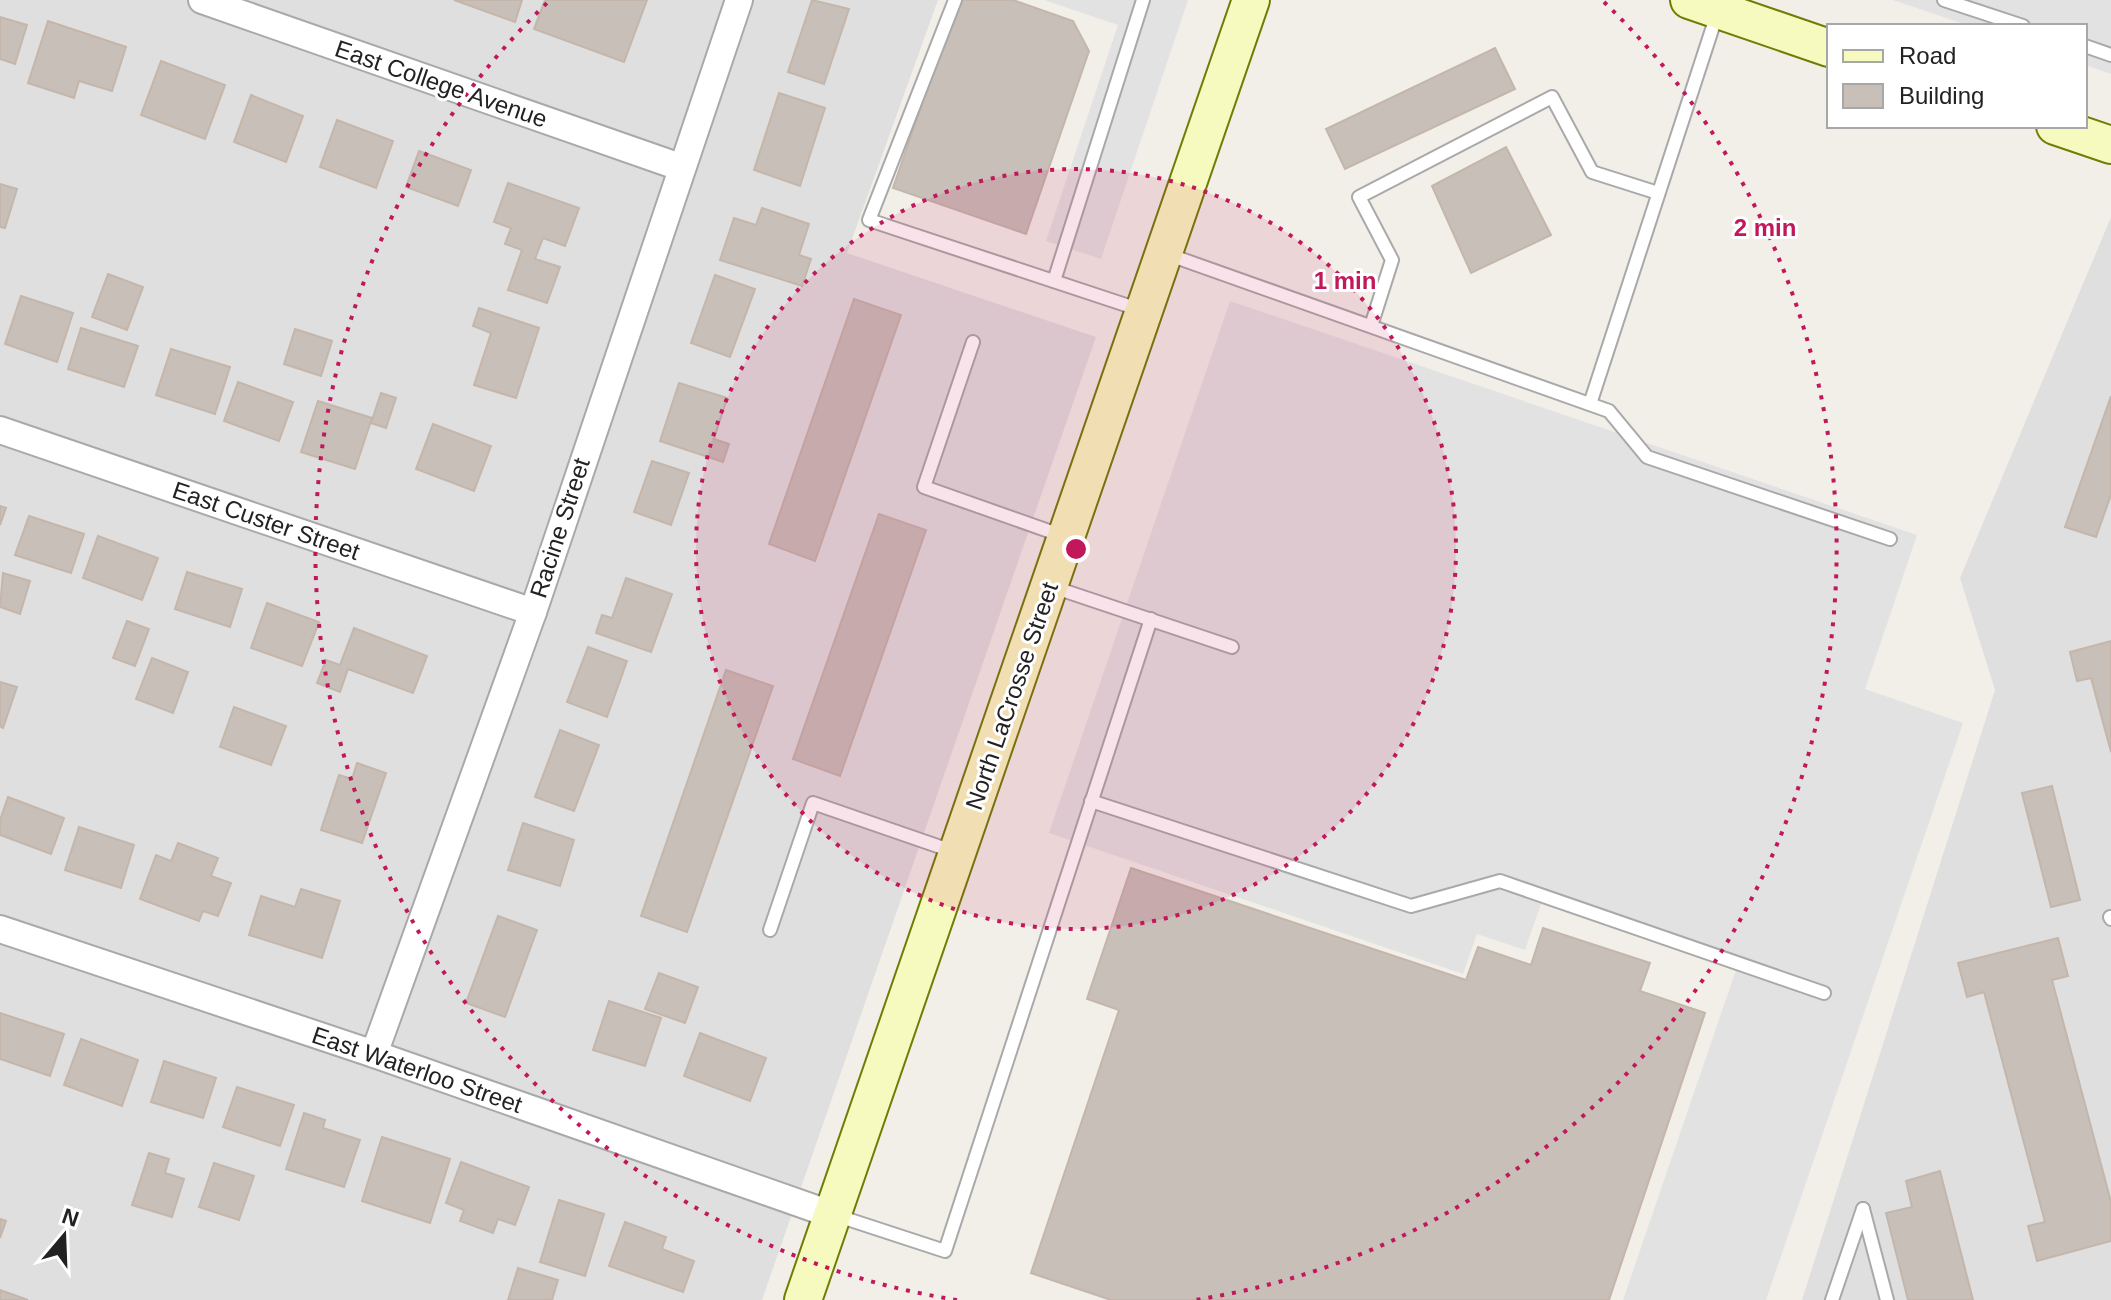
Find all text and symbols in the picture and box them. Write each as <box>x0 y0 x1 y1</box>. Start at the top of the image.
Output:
legend <box>1827 24 2087 128</box>
street label: East College Avenue <box>332 35 551 132</box>
text: Road <box>1899 42 1956 69</box>
text: Building <box>1899 82 1984 109</box>
text: 2 min <box>1734 214 1796 241</box>
text: 1 min <box>1314 267 1376 294</box>
street label: Racine Street <box>524 454 595 601</box>
street label: East Custer Street <box>169 476 364 565</box>
centre of rings <box>1062 535 1090 563</box>
street label: North LaCrosse Street <box>960 578 1063 813</box>
street label: East Waterloo Street <box>309 1021 526 1118</box>
north arrow <box>24 1196 104 1276</box>
text: N <box>59 1203 82 1232</box>

